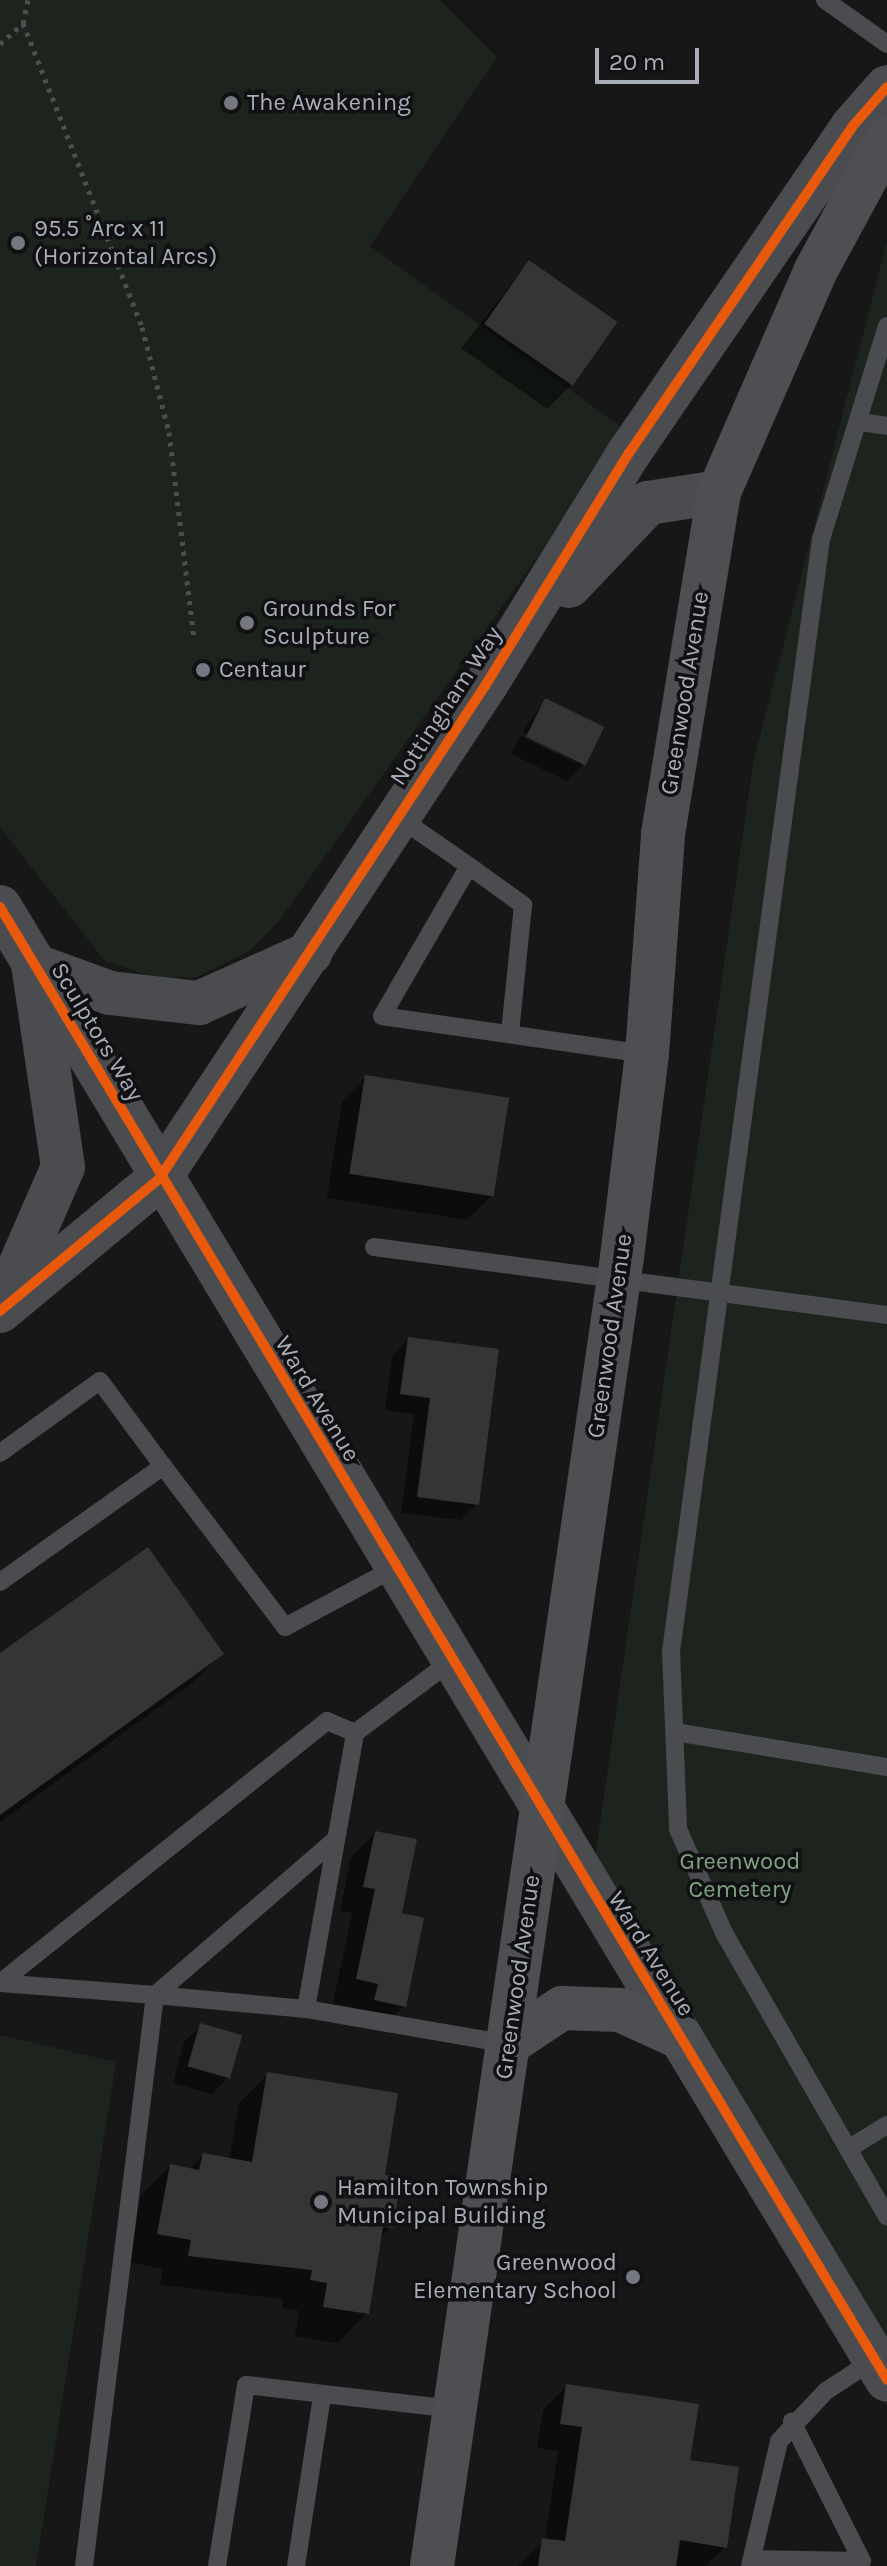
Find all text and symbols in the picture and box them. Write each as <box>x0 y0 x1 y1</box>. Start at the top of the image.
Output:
scale bar <box>599 32 703 82</box>
text: 20 m <box>609 48 665 76</box>
place label: The Awakening <box>247 89 411 117</box>
marker: The Awakening <box>222 94 240 112</box>
place label: 95.5 ̊ Arc x 11 (Horizontal Arcs) <box>34 215 217 271</box>
marker: 95.5 ̊ Arc x 11 (Horizontal Arcs) <box>9 234 27 252</box>
street label: Greenwood Avenue <box>655 589 715 797</box>
place label: Grounds For Sculpture <box>263 595 395 651</box>
marker: Grounds For Sculpture <box>238 614 256 632</box>
street label: Nottingham Way <box>384 621 508 791</box>
place label: Centaur <box>219 656 306 684</box>
marker: Centaur <box>194 661 212 679</box>
street label: Sculptors Way <box>44 958 150 1106</box>
street label: Greenwood Avenue <box>581 1232 639 1440</box>
street label: Ward Avenue <box>268 1331 366 1467</box>
park label: Greenwood Cemetery <box>679 1848 801 1904</box>
street label: Greenwood Avenue <box>489 1873 547 2081</box>
street label: Ward Avenue <box>601 1886 701 2022</box>
place label: Hamilton Township Municipal Building <box>337 2174 548 2230</box>
marker: Hamilton Township Municipal Building <box>312 2193 330 2211</box>
place label: Greenwood Elementary School <box>413 2249 617 2305</box>
marker: Greenwood Elementary School <box>624 2268 642 2286</box>

